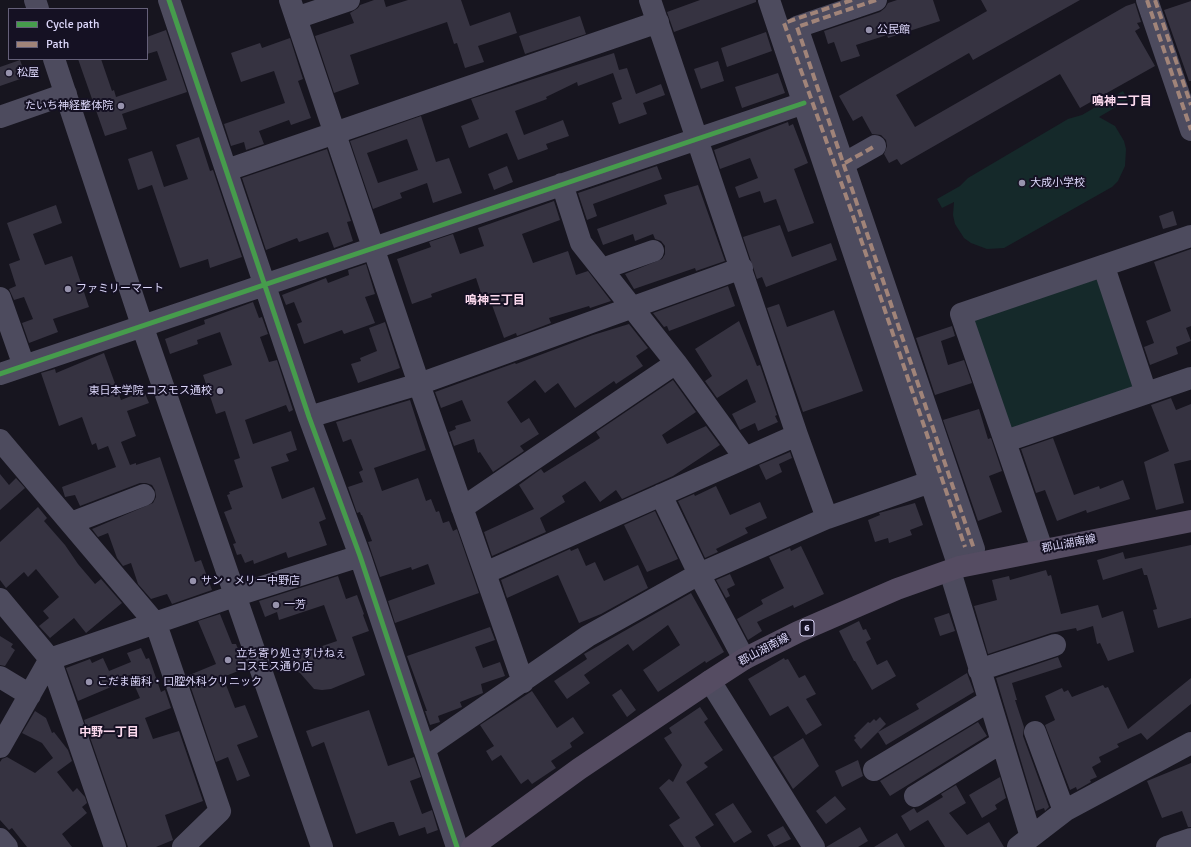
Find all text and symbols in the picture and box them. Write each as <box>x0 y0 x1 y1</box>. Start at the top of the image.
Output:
legend <box>8 8 148 60</box>
text: Cycle path <box>46 17 99 32</box>
place label: 公民館 <box>877 23 910 37</box>
marker: 公民館 <box>864 25 874 35</box>
text: Path <box>46 37 69 52</box>
place label: 松屋 <box>17 66 39 80</box>
marker: 松屋 <box>4 68 14 78</box>
district label: 鳴神二丁目 <box>1092 95 1152 109</box>
place label: たいち神経整体院 <box>25 99 113 113</box>
marker: たいち神経整体院 <box>116 101 126 111</box>
place label: 大成小学校 <box>1030 176 1085 190</box>
marker: 大成小学校 <box>1017 178 1027 188</box>
place label: ファミリーマート <box>76 282 164 296</box>
marker: ファミリーマート <box>63 284 73 294</box>
district label: 鳴神三丁目 <box>465 294 525 308</box>
place label: 東日本学院 コスモス通校 <box>89 384 212 398</box>
marker: 東日本学院 コスモス通校 <box>215 386 225 396</box>
street label: 郡山湖南線 <box>1041 532 1097 556</box>
place label: サン・メリー中野店 <box>201 574 300 588</box>
marker: サン・メリー中野店 <box>188 576 198 586</box>
place label: 一芳 <box>284 598 306 612</box>
marker: 一芳 <box>271 600 281 610</box>
road number: 6 <box>800 620 814 636</box>
street label: 郡山湖南線 <box>737 631 791 669</box>
place label: 立ち寄り処さすけねぇ コスモス通り店 <box>236 647 346 673</box>
marker: 立ち寄り処さすけねぇ コスモス通り店 <box>223 655 233 665</box>
place label: こだま歯科・口腔外科クリニック <box>97 675 262 689</box>
marker: こだま歯科・口腔外科クリニック <box>84 677 94 687</box>
district label: 中野一丁目 <box>79 726 139 740</box>

